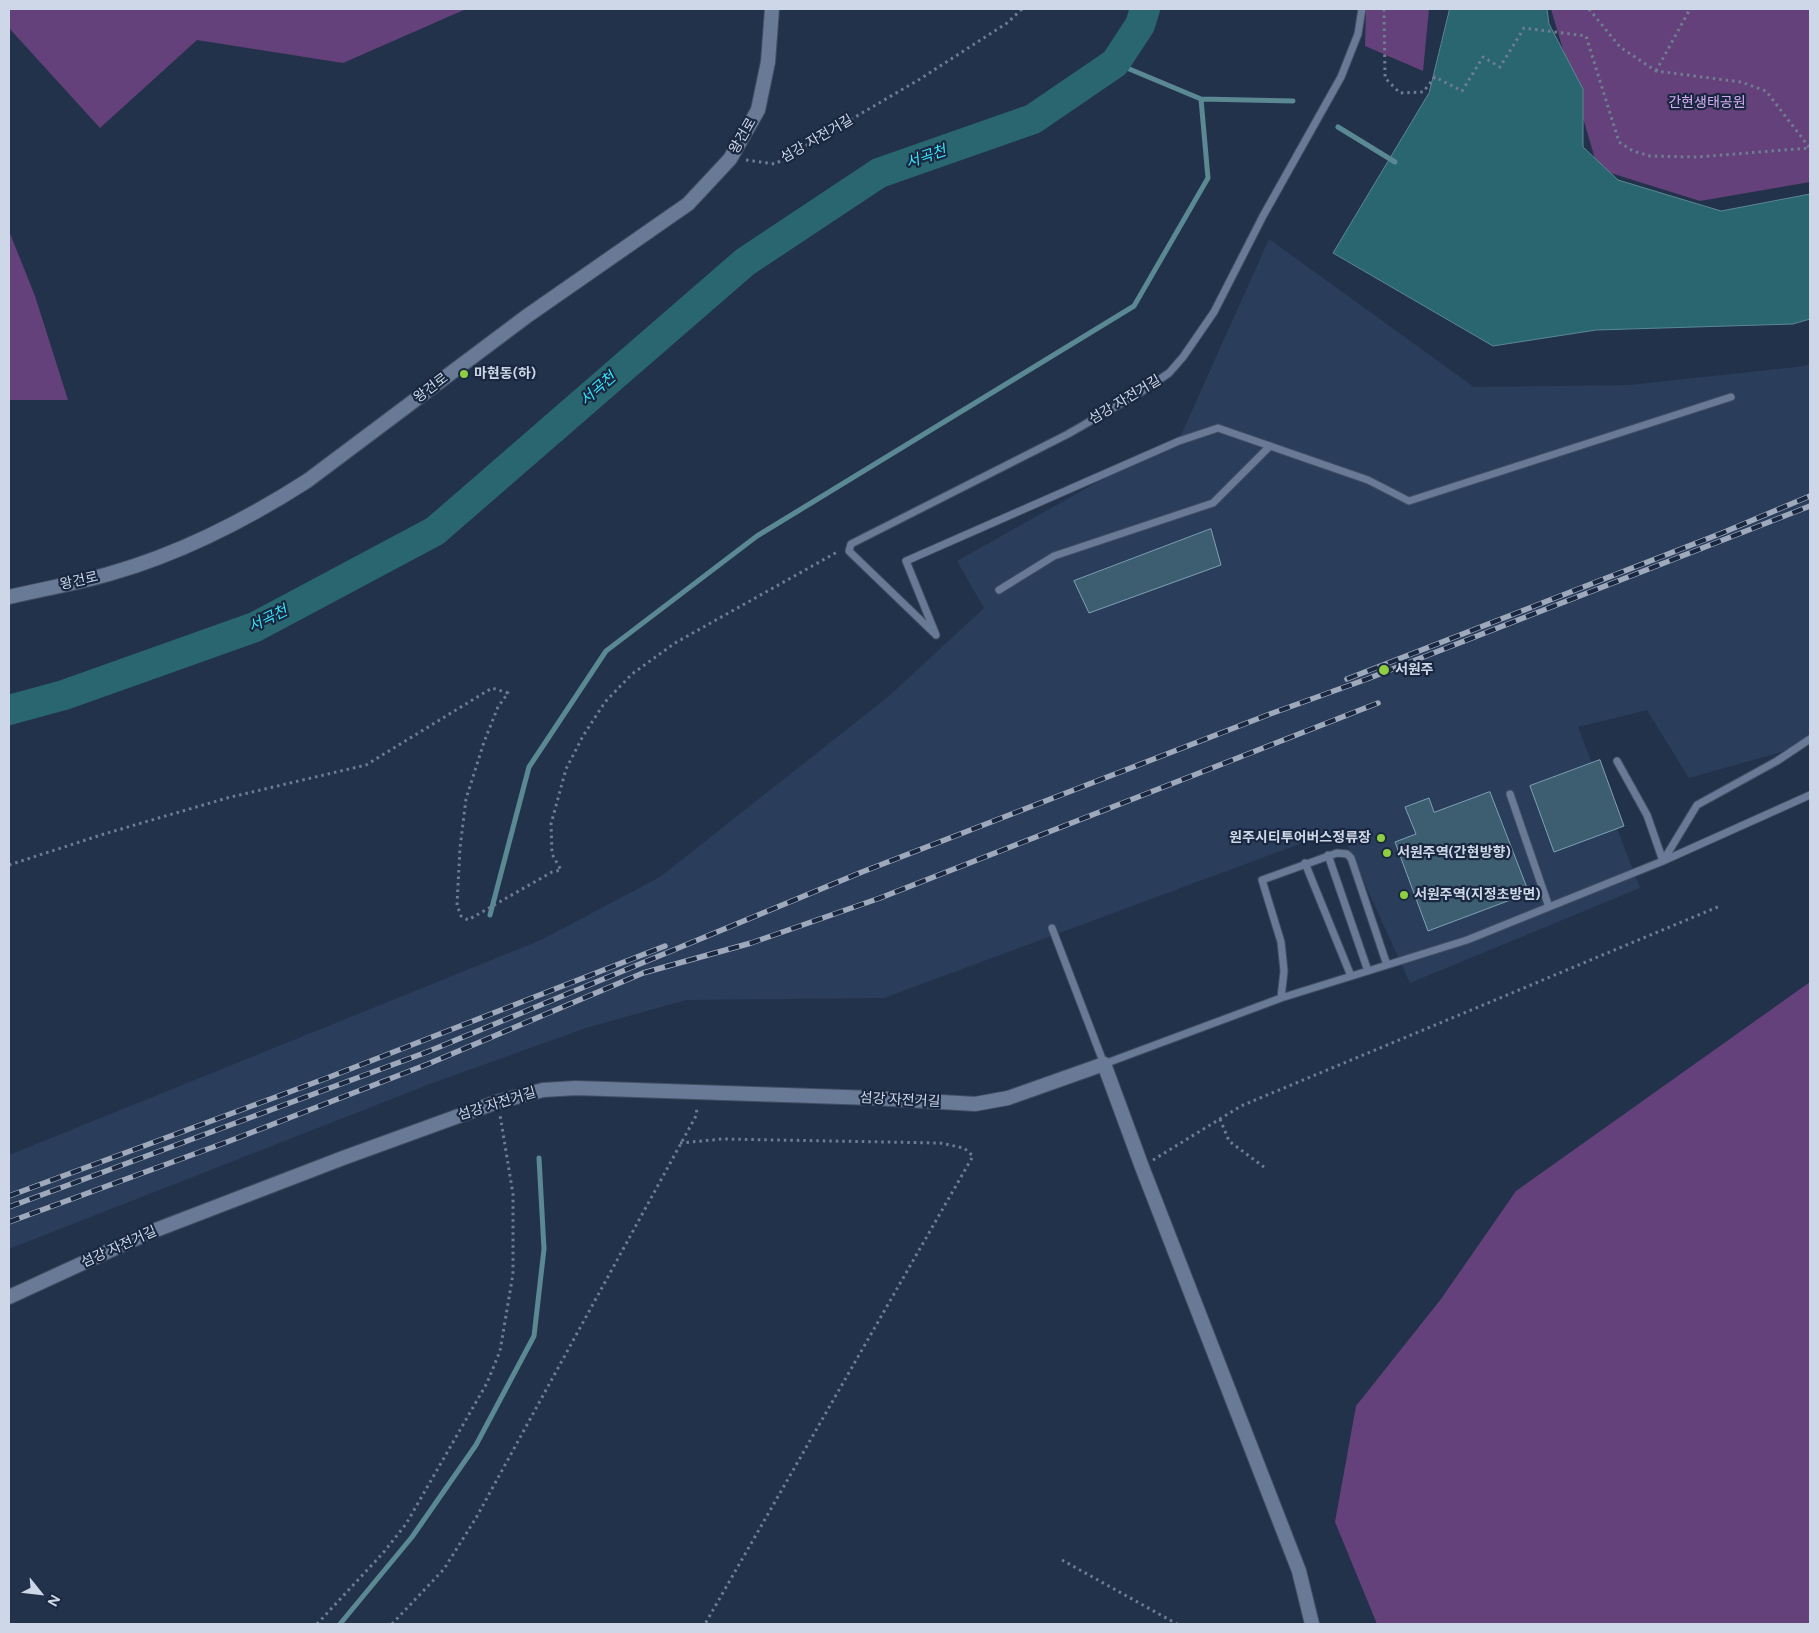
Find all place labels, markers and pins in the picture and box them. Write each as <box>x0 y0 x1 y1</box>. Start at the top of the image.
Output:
place label: 마현동(하) <box>474 366 536 382</box>
marker: 마현동(하) <box>458 368 470 380</box>
place label: 서원주 <box>1395 662 1434 678</box>
marker: 서원주 <box>1377 663 1391 677</box>
place label: 원주시티투어버스정류장 <box>1229 830 1371 846</box>
marker: 원주시티투어버스정류장 <box>1375 832 1387 844</box>
place label: 서원주역(간현방향) <box>1397 845 1511 861</box>
marker: 서원주역(간현방향) <box>1381 847 1393 859</box>
place label: 서원주역(지정초방면) <box>1414 887 1541 903</box>
marker: 서원주역(지정초방면) <box>1398 889 1410 901</box>

